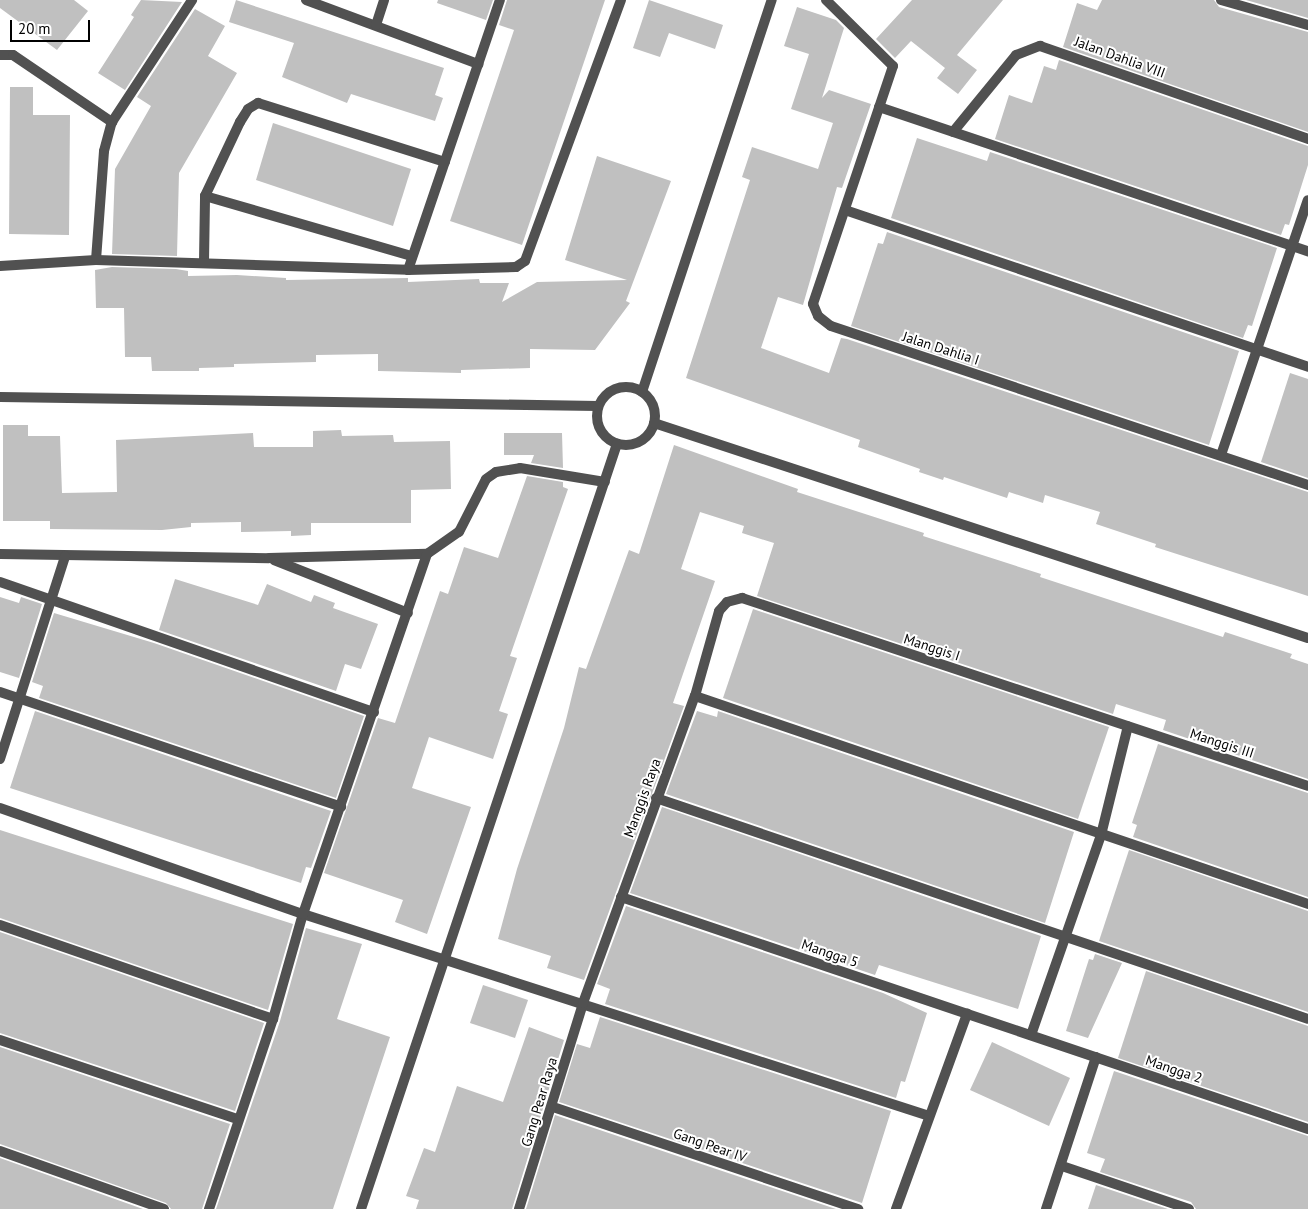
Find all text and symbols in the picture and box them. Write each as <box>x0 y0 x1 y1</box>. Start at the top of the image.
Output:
scale bar <box>12 10 92 42</box>
text: 20 m <box>18 19 51 38</box>
street label: Jalan Dahlia VIII <box>1072 33 1168 81</box>
street label: Jalan Dahlia I <box>900 328 982 368</box>
street label: Manggis I <box>902 630 962 664</box>
street label: Manggis III <box>1188 725 1256 761</box>
street label: Manggis Raya <box>620 756 664 840</box>
street label: Mangga 5 <box>799 935 861 971</box>
street label: Mangga 2 <box>1143 1051 1205 1087</box>
street label: Gang Pear Raya <box>517 1055 561 1149</box>
street label: Gang Pear IV <box>671 1125 749 1165</box>

